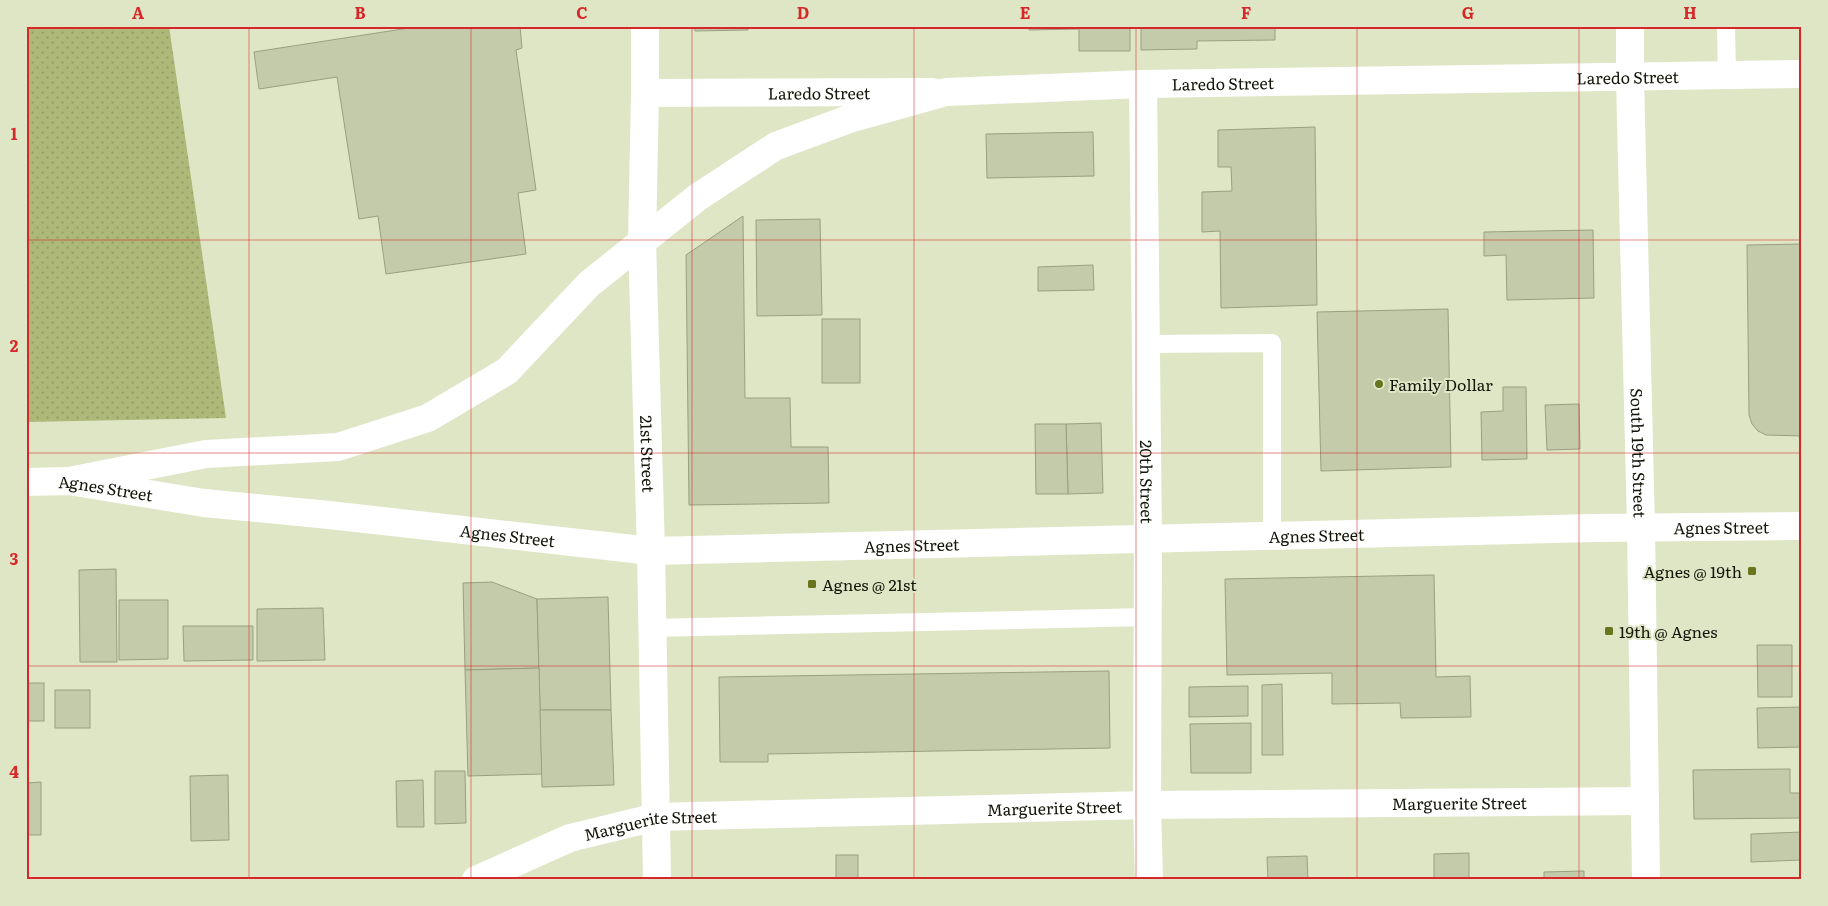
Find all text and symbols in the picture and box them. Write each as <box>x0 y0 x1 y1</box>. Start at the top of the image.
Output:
text: A <box>132 0 144 24</box>
text: B <box>354 0 366 24</box>
text: C <box>576 0 588 24</box>
text: D <box>797 0 809 24</box>
text: E <box>1020 0 1031 24</box>
text: F <box>1241 0 1251 24</box>
text: G <box>1462 0 1474 24</box>
text: H <box>1683 0 1697 24</box>
street label: Laredo Street <box>1576 64 1680 89</box>
street label: Laredo Street <box>1171 70 1275 96</box>
street label: Laredo Street <box>768 80 871 105</box>
text: 1 <box>11 121 18 145</box>
text: 2 <box>10 333 19 357</box>
place label: Family Dollar <box>1389 372 1493 396</box>
marker: Family Dollar <box>1373 378 1385 390</box>
street label: South 19th Street <box>1626 388 1653 519</box>
street label: 21st Street <box>635 415 661 493</box>
street label: 20th Street <box>1135 440 1160 524</box>
street label: Agnes Street <box>58 469 155 507</box>
street label: Agnes Street <box>1673 514 1770 539</box>
street label: Agnes Street <box>459 518 557 552</box>
street label: Agnes Street <box>1268 522 1365 548</box>
street label: Agnes Street <box>863 531 960 558</box>
text: 3 <box>10 546 19 570</box>
place label: Agnes @ 19th <box>1644 559 1742 583</box>
marker: Agnes @ 19th <box>1746 565 1758 577</box>
place label: Agnes @ 21st <box>822 572 917 596</box>
marker: Agnes @ 21st <box>806 578 818 590</box>
place label: 19th @ Agnes <box>1619 619 1717 643</box>
marker: 19th @ Agnes <box>1603 625 1615 637</box>
text: 4 <box>9 759 19 783</box>
street label: Marguerite Street <box>1392 790 1528 815</box>
street label: Marguerite Street <box>987 794 1123 821</box>
street label: Marguerite Street <box>581 803 718 846</box>

